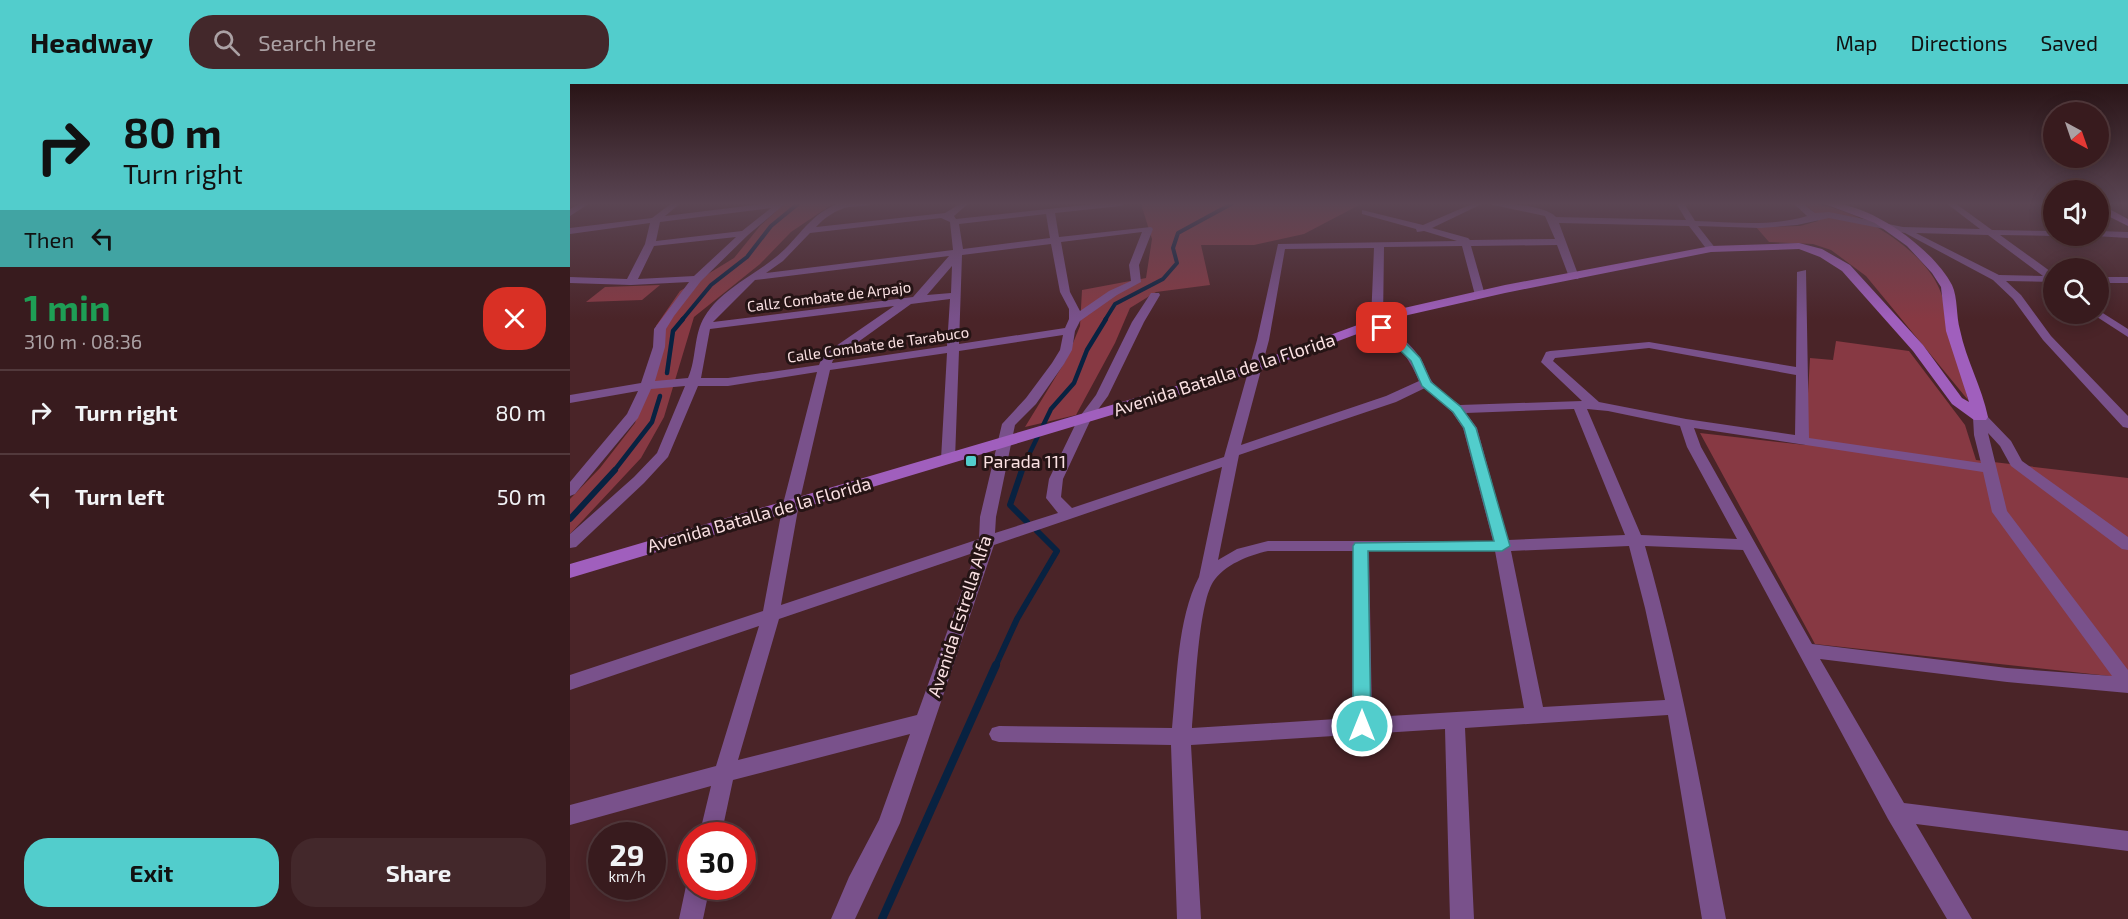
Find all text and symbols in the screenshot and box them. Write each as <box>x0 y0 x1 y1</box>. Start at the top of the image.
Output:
search box <box>189 15 609 69</box>
text: Headway <box>30 25 153 59</box>
icon: search <box>210 26 243 59</box>
text: Search here <box>258 29 376 55</box>
text: Map <box>1835 30 1878 55</box>
text: Directions <box>1911 30 2007 55</box>
text: Saved <box>2040 30 2098 55</box>
north arrow <box>2043 102 2109 168</box>
map controls <box>2043 102 2109 324</box>
text: 80 m <box>123 106 222 156</box>
icon: right <box>24 108 102 186</box>
text: Turn right <box>123 157 243 189</box>
button: sound <box>2043 180 2109 246</box>
icon: left <box>86 222 119 255</box>
text: Then <box>24 226 74 252</box>
button: search <box>2043 258 2109 324</box>
street label: Callz Combate de Arpajo <box>746 277 912 316</box>
text: 1 min <box>24 285 111 328</box>
button: close <box>483 287 546 350</box>
pin <box>1356 302 1407 353</box>
icon: arrive <box>1365 311 1398 344</box>
street label: Calle Combate de Tarabuco <box>786 322 970 366</box>
street label: Avenida Batalla de la Florida <box>1110 328 1338 420</box>
text: 310 m · 08:36 <box>24 329 142 353</box>
icon: right <box>24 396 57 429</box>
text: Turn right <box>75 399 177 425</box>
text: 80 m <box>495 399 546 425</box>
place label: Parada 111 <box>983 450 1066 472</box>
marker: Parada 111 <box>964 454 978 468</box>
street label: Avenida Batalla de la Florida <box>645 471 873 557</box>
icon: left <box>24 480 57 513</box>
text: Turn left <box>75 483 164 509</box>
text: 50 m <box>497 483 546 509</box>
street label: Avenida Estrella Alfa <box>922 532 996 700</box>
position arrow <box>1330 694 1394 758</box>
speed limit sign: 30 <box>678 822 756 900</box>
text: 29 <box>609 836 645 872</box>
button: Exit <box>24 838 279 907</box>
button: Share <box>291 838 546 907</box>
text: km/h <box>608 867 646 885</box>

